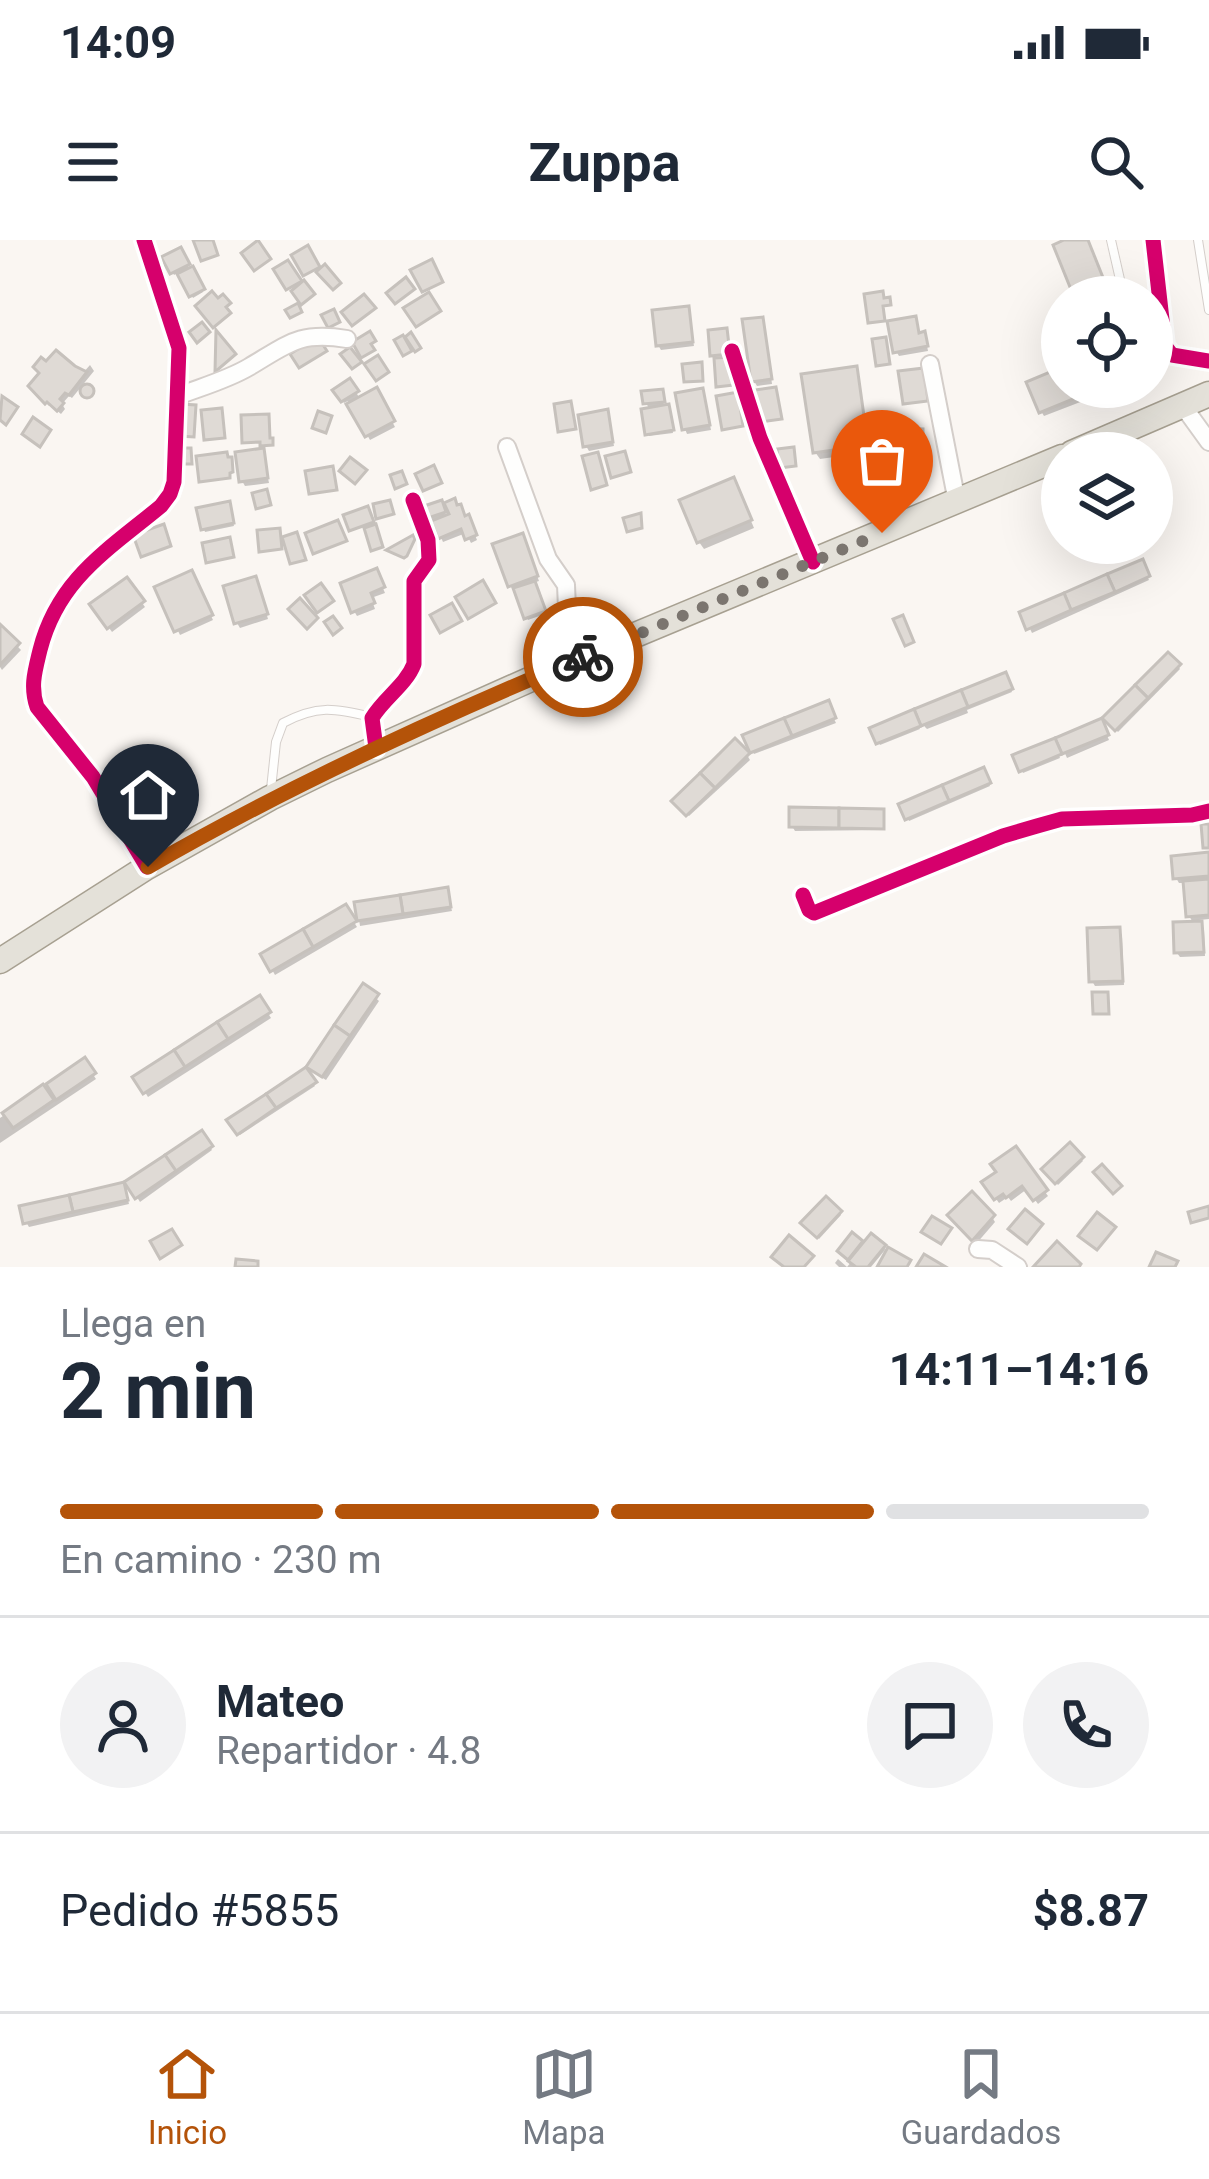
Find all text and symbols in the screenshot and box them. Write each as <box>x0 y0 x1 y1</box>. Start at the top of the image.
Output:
text: 14:09 <box>60 16 176 69</box>
icon: menu <box>60 129 126 195</box>
icon: search <box>1083 129 1149 195</box>
text: Zuppa <box>528 131 681 194</box>
map controls <box>1041 276 1173 564</box>
button: locate <box>1041 276 1173 408</box>
pin <box>831 410 933 533</box>
icon: bag <box>849 428 915 494</box>
button: layers <box>1041 432 1173 564</box>
courier <box>523 597 643 717</box>
icon: bike <box>550 624 616 690</box>
pin <box>97 744 199 867</box>
icon: home <box>115 762 181 828</box>
text: Llega en <box>60 1301 206 1347</box>
text: 14:11–14:16 <box>889 1343 1149 1396</box>
text: 2 min <box>60 1346 256 1437</box>
text: En camino · 230 m <box>60 1537 382 1583</box>
button: person <box>60 1662 186 1788</box>
button: chat <box>867 1662 993 1788</box>
button: phone <box>1023 1662 1149 1788</box>
text: Mateo <box>216 1675 344 1728</box>
text: Repartidor · 4.8 <box>216 1728 481 1774</box>
text: Pedido #5855 <box>60 1884 339 1937</box>
text: $8.87 <box>1033 1884 1149 1937</box>
tab: Inicio <box>148 2041 227 2152</box>
tab: Mapa <box>522 2041 606 2152</box>
tab: Guardados <box>901 2041 1061 2152</box>

